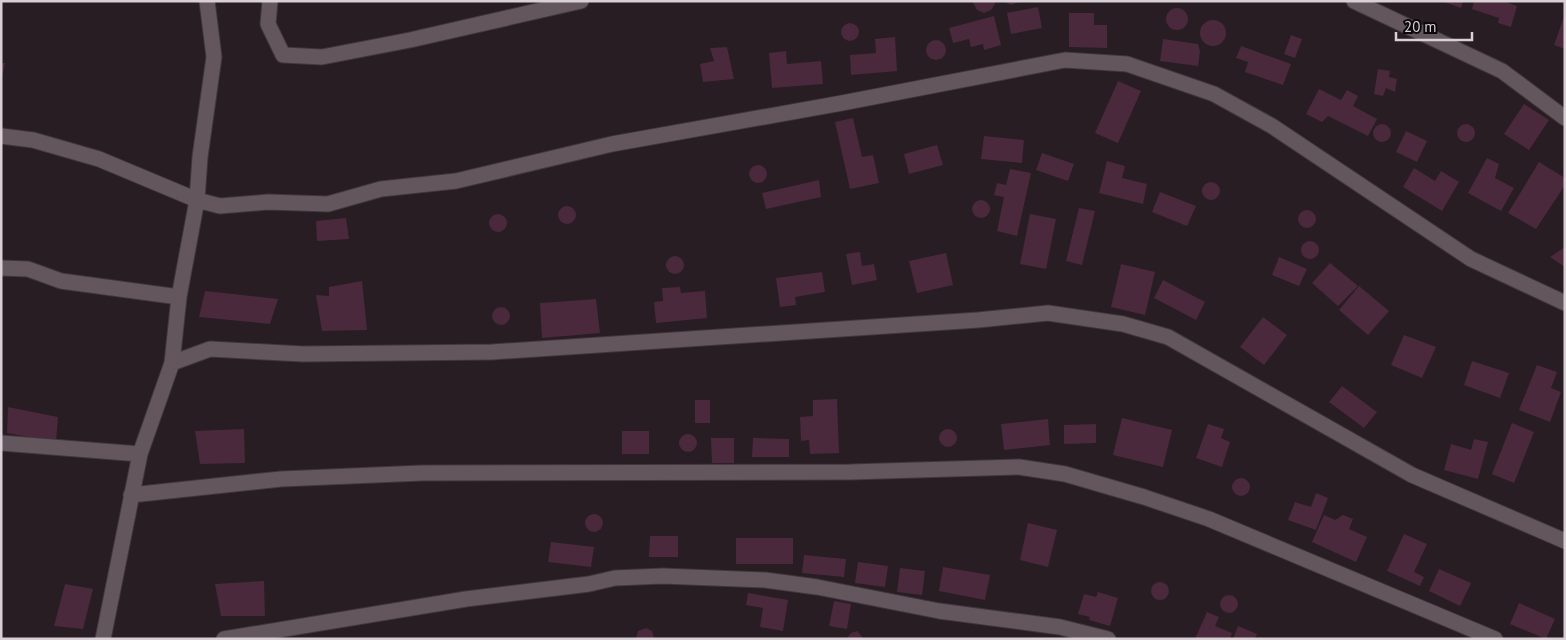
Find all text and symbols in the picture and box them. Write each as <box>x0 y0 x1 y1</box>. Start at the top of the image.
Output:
scale bar <box>1396 10 1472 42</box>
text: 20 m <box>1404 17 1437 36</box>

